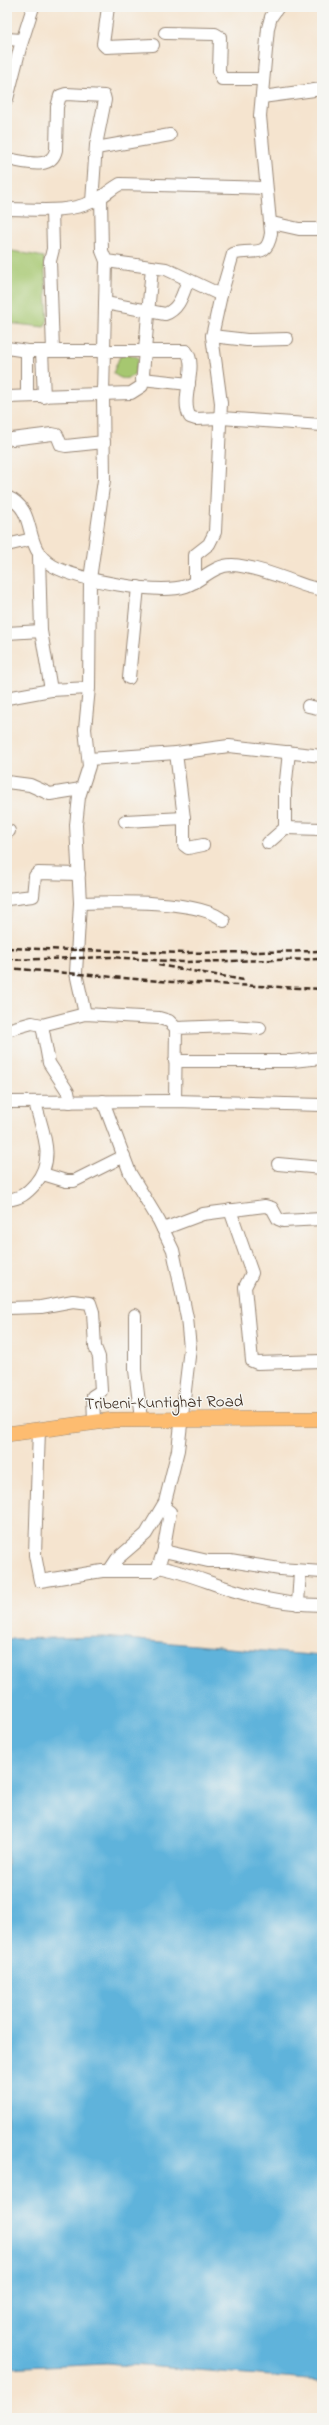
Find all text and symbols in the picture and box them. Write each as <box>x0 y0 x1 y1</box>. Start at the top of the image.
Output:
street label: Tribeni-Kuntighat Road <box>84 1389 244 1419</box>

